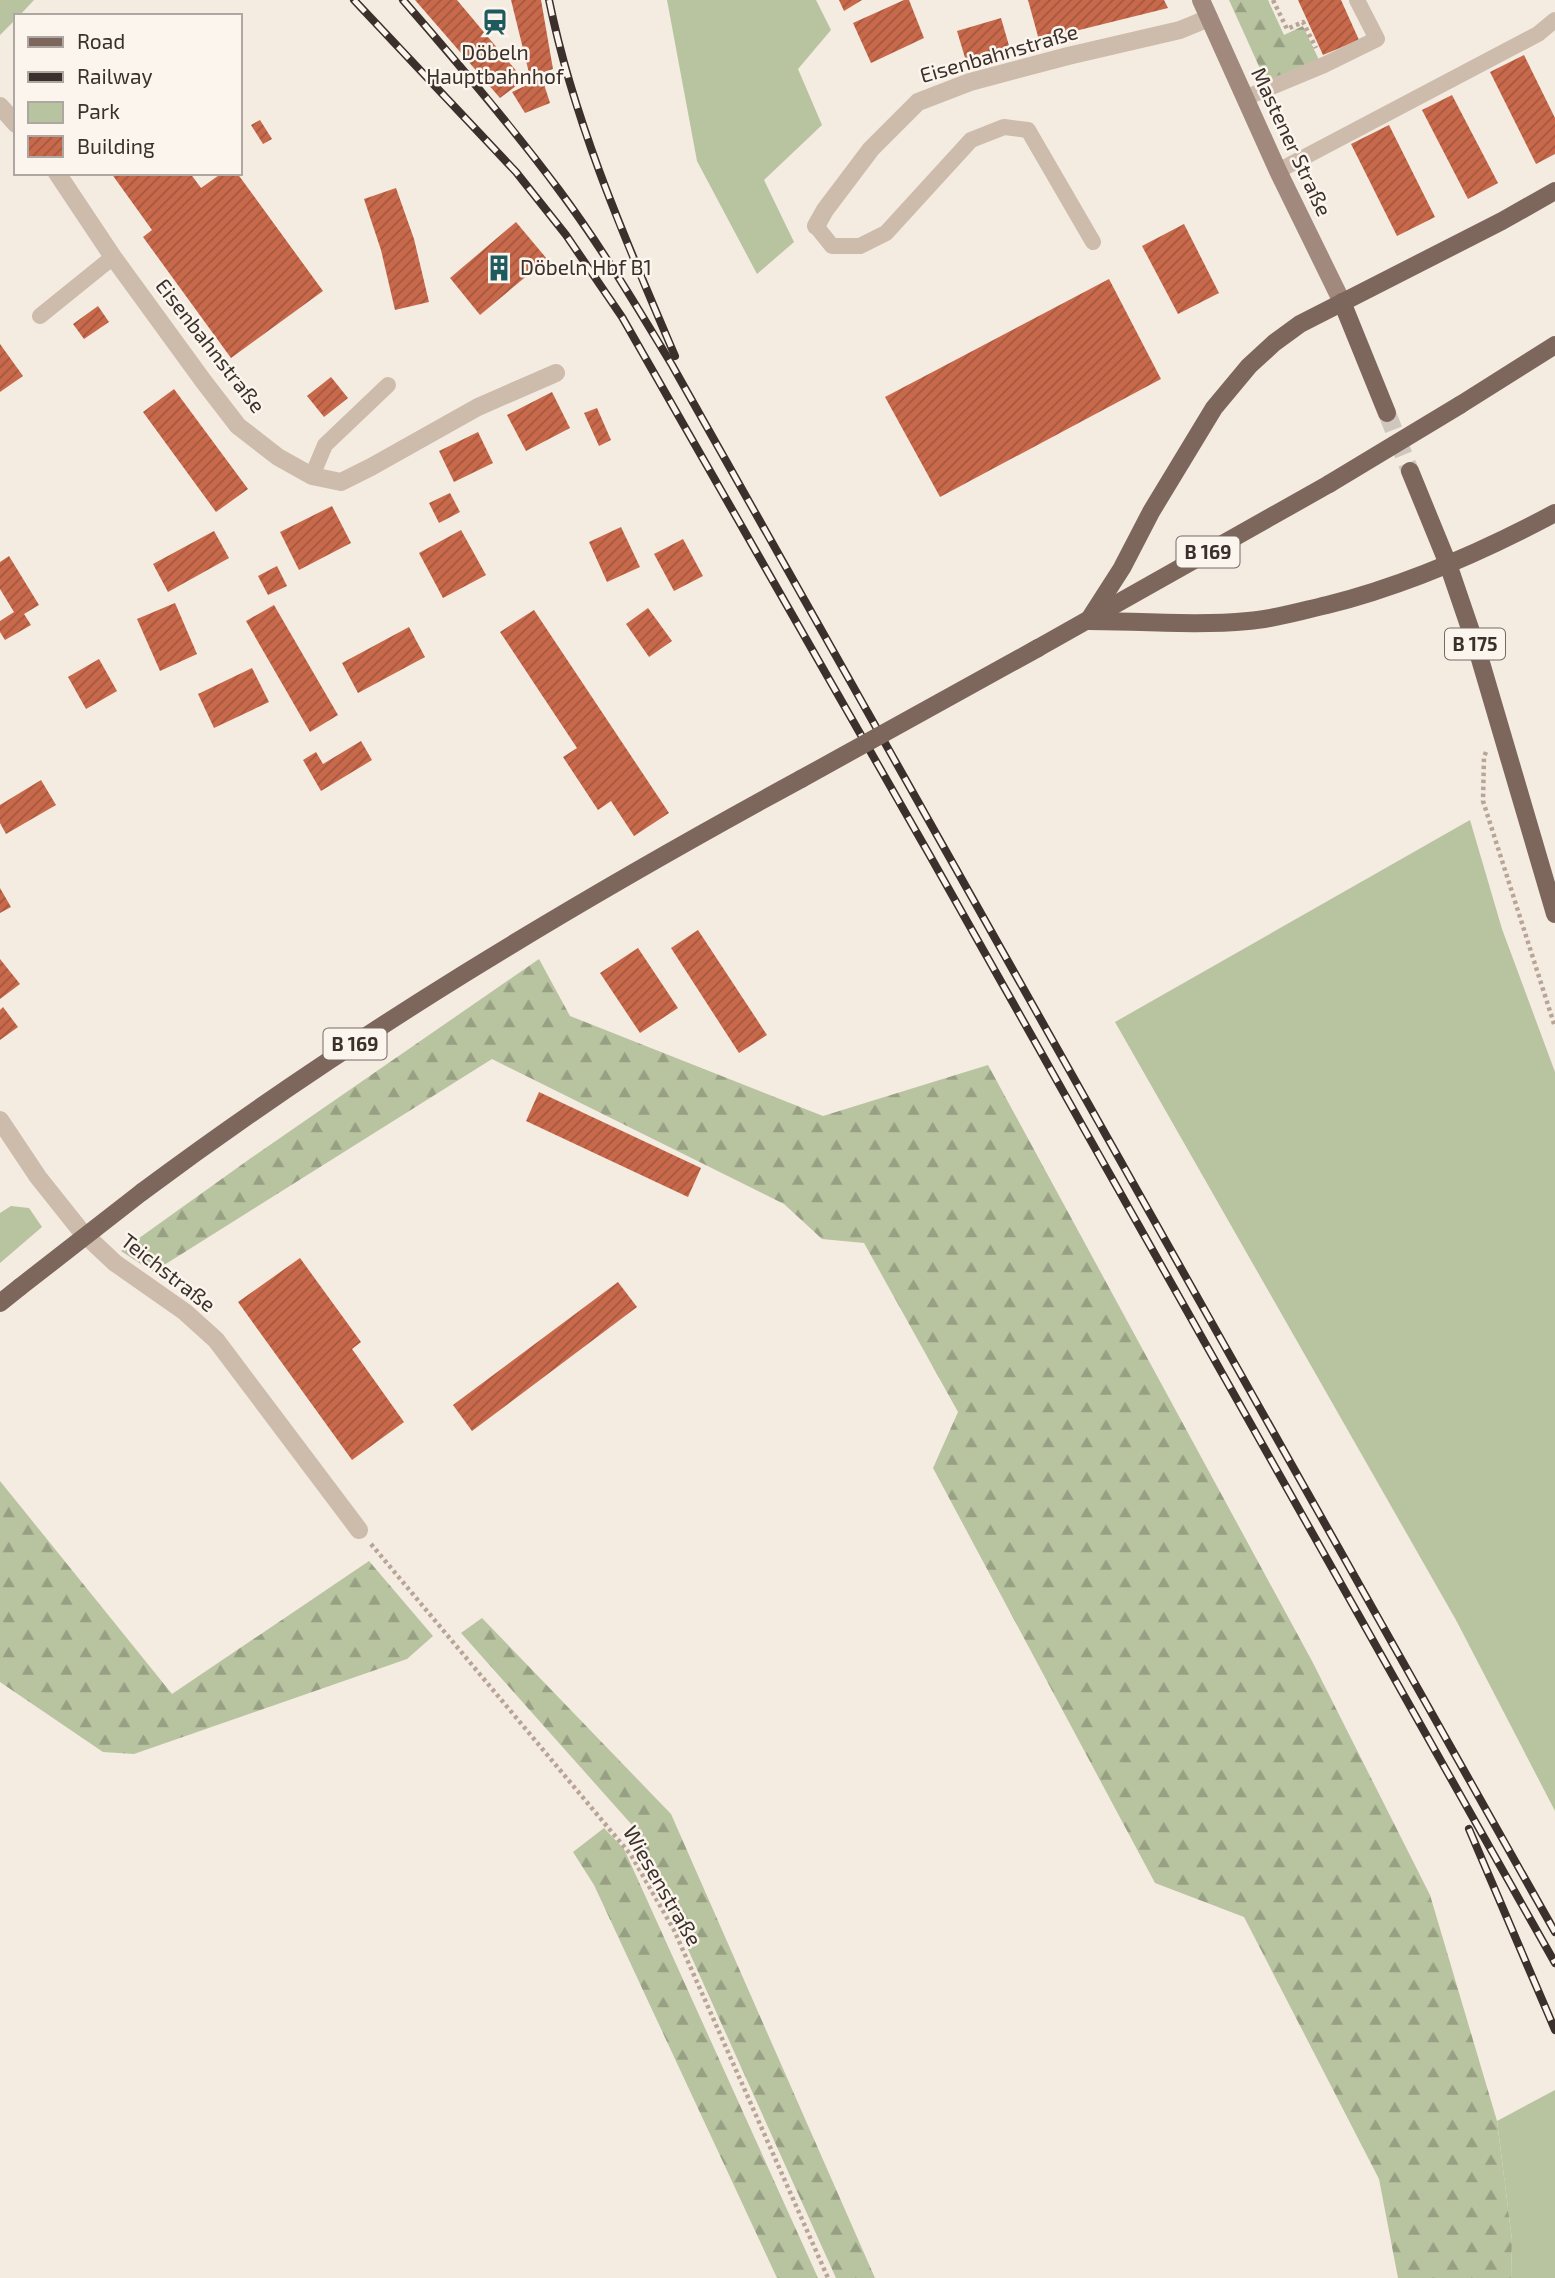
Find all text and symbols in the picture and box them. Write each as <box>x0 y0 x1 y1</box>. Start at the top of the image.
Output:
station icon: Döbeln Hauptbahnhof <box>480 7 510 37</box>
legend <box>14 14 242 175</box>
street label: Eisenbahnstraße <box>917 18 1080 87</box>
text: Road <box>77 28 125 53</box>
place label: Döbeln Hauptbahnhof <box>426 39 565 88</box>
text: Railway <box>77 63 153 88</box>
street label: Mastener Straße <box>1247 63 1338 220</box>
text: Park <box>77 98 120 123</box>
text: Building <box>77 133 155 158</box>
building icon: Döbeln Hbf B1 <box>484 253 514 283</box>
place label: Döbeln Hbf B1 <box>520 254 652 279</box>
street label: Eisenbahnstraße <box>151 273 271 417</box>
road number: B 169 <box>1176 537 1240 568</box>
road number: B 175 <box>1445 628 1505 660</box>
road number: B 169 <box>324 1028 386 1060</box>
street label: Teichstraße <box>117 1227 221 1316</box>
street label: Wiesenstraße <box>619 1821 708 1950</box>

